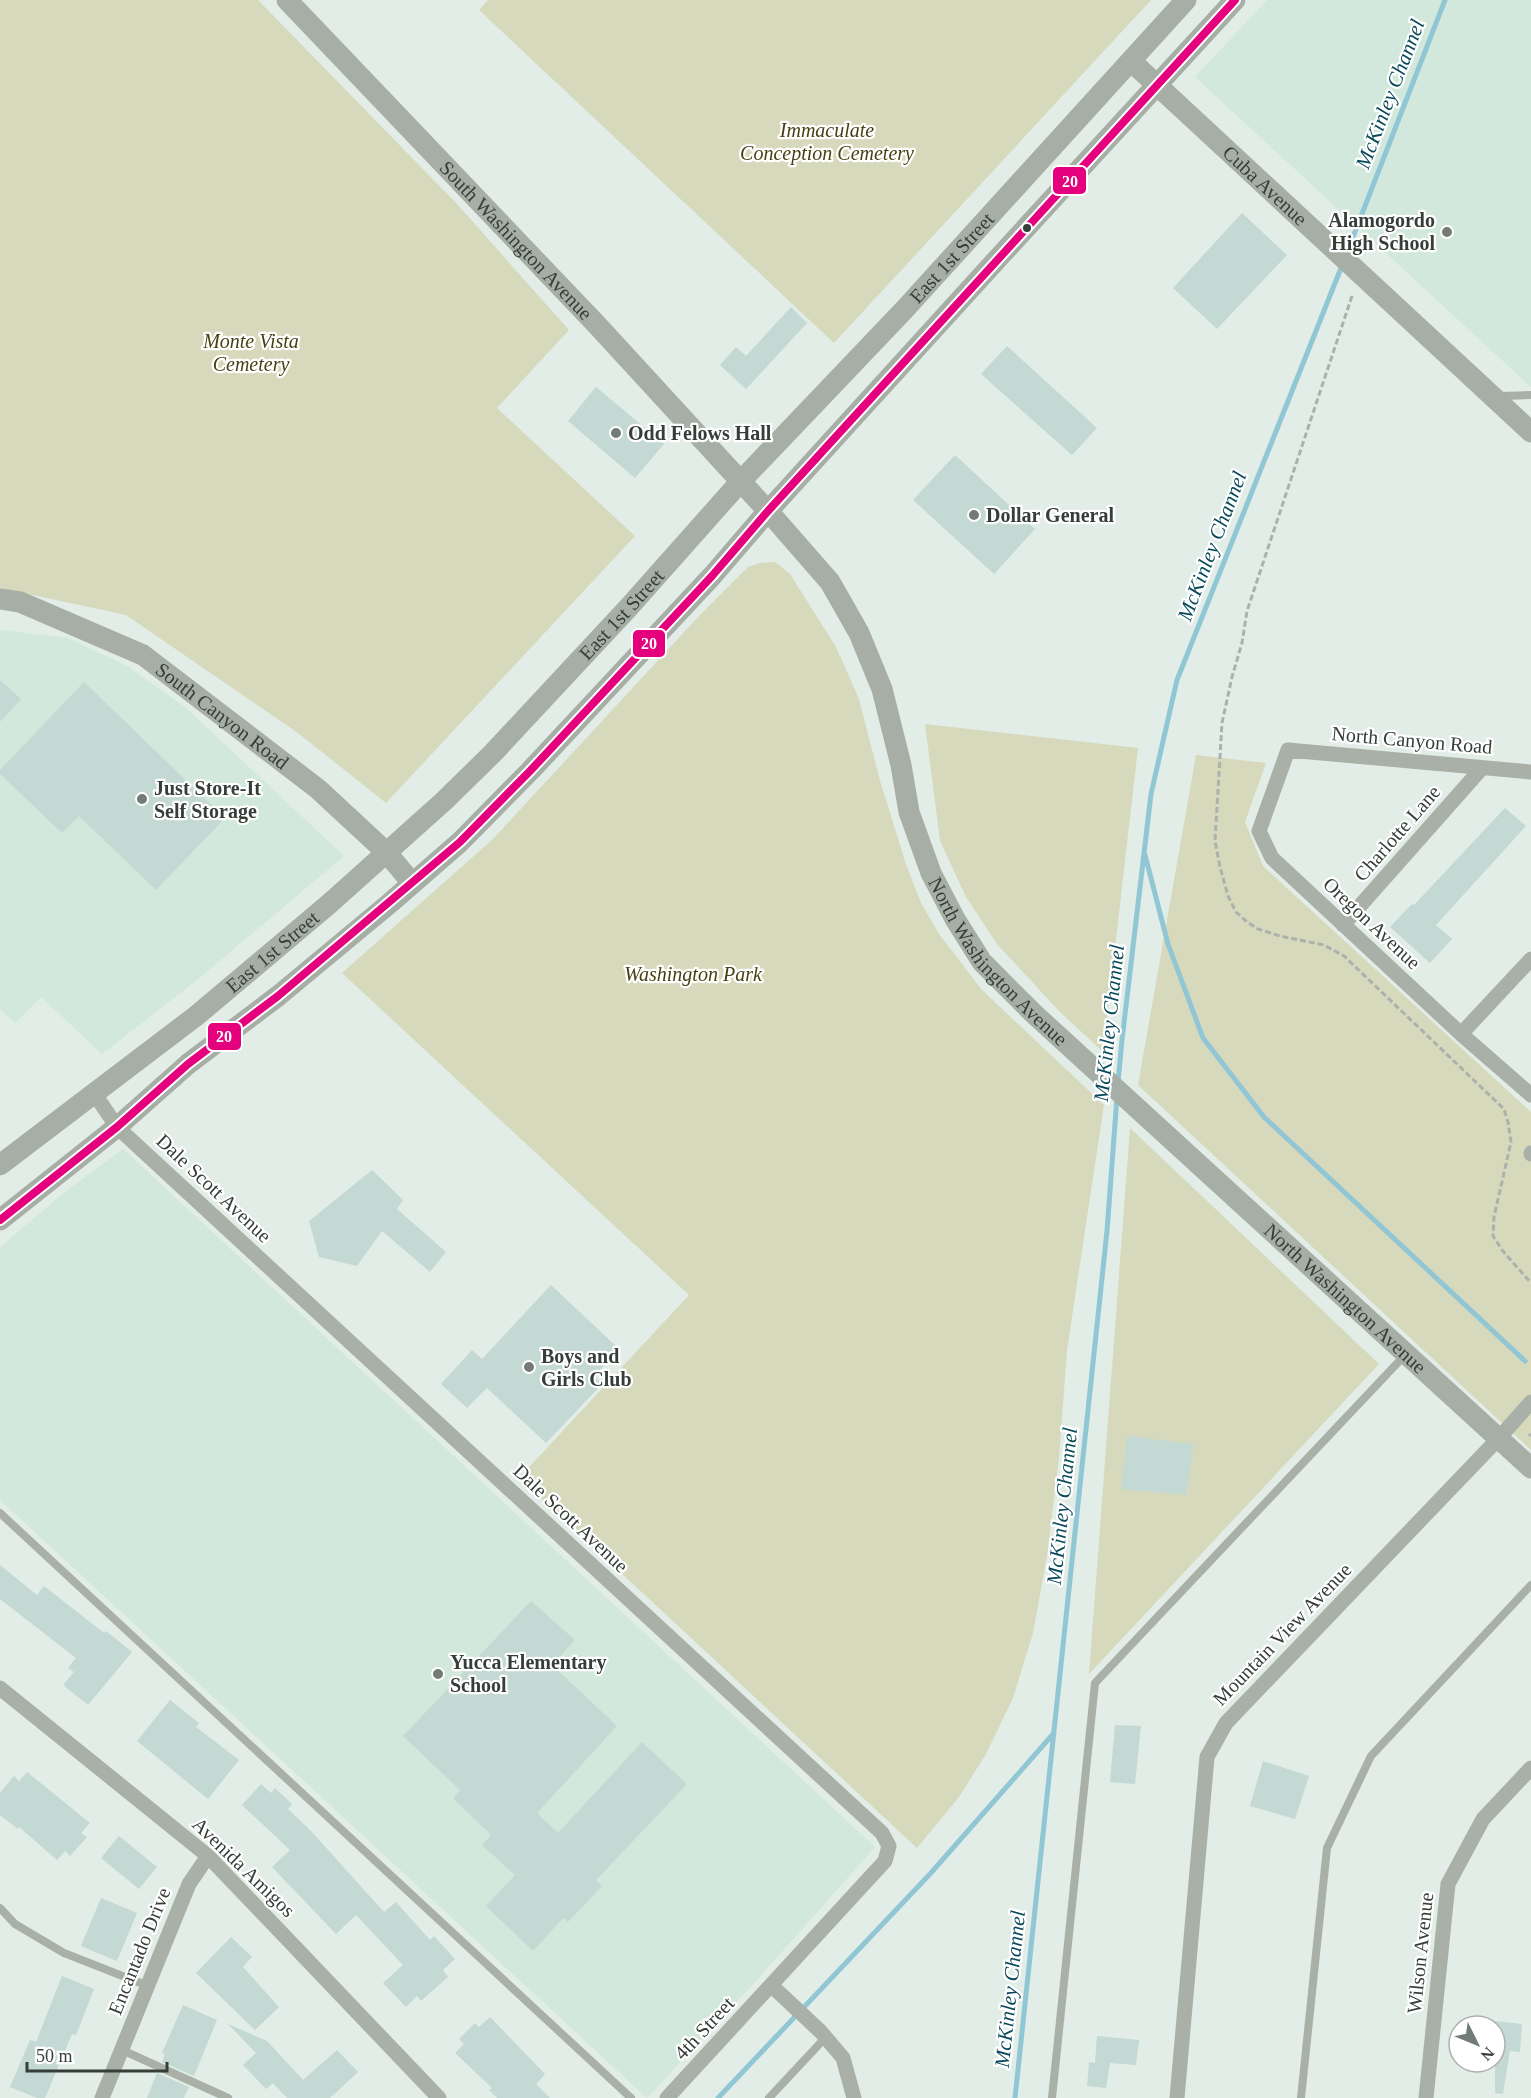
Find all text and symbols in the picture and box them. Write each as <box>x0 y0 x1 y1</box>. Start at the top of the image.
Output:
water label: McKinley Channel <box>1350 16 1430 173</box>
park label: Immaculate Conception Cemetery <box>740 119 914 165</box>
street label: Cuba Avenue <box>1219 141 1312 230</box>
street label: South Washington Avenue <box>435 156 597 324</box>
line badge: 20 <box>1052 166 1087 195</box>
text: 20 <box>1062 173 1078 190</box>
street label: East 1st Street <box>905 208 998 308</box>
place label: Alamogordo High School <box>1328 209 1435 255</box>
unlabelled marker <box>1021 222 1033 234</box>
marker: Alamogordo High School <box>1440 225 1454 239</box>
park label: Monte Vista Cemetery <box>202 330 299 376</box>
place label: Odd Felows Hall <box>628 422 772 444</box>
marker: Odd Felows Hall <box>609 426 623 440</box>
water label: McKinley Channel <box>1172 468 1252 625</box>
place label: Dollar General <box>986 504 1114 526</box>
marker: Dollar General <box>967 508 981 522</box>
street label: East 1st Street <box>575 564 669 664</box>
line badge: 20 <box>632 629 666 658</box>
text: 20 <box>641 635 657 652</box>
street label: South Canyon Road <box>152 658 293 773</box>
street label: North Canyon Road <box>1331 722 1493 759</box>
place label: Just Store-It Self Storage <box>154 777 261 823</box>
street label: Charlotte Lane <box>1350 781 1445 885</box>
marker: Just Store-It Self Storage <box>135 792 149 806</box>
street label: Oregon Avenue <box>1318 872 1425 974</box>
street label: North Washington Avenue <box>924 874 1072 1050</box>
street label: East 1st Street <box>221 906 324 997</box>
water label: McKinley Channel <box>1089 943 1129 1104</box>
park label: Washington Park <box>624 963 763 986</box>
line badge: 20 <box>207 1022 242 1051</box>
text: 20 <box>216 1028 232 1045</box>
street label: Dale Scott Avenue <box>152 1129 276 1247</box>
street label: North Washington Avenue <box>1260 1219 1431 1378</box>
place label: Boys and Girls Club <box>541 1345 632 1390</box>
marker: Boys and Girls Club <box>522 1360 536 1374</box>
water label: McKinley Channel <box>1042 1426 1082 1587</box>
street label: Dale Scott Avenue <box>509 1459 633 1577</box>
street label: Mountain View Avenue <box>1208 1558 1356 1710</box>
place label: Yucca Elementary School <box>450 1651 606 1696</box>
marker: Yucca Elementary School <box>431 1667 445 1681</box>
street label: Avenida Amigos <box>188 1813 300 1922</box>
street label: Encantado Drive <box>104 1884 175 2018</box>
street label: Wilson Avenue <box>1403 1891 1437 2015</box>
water label: McKinley Channel <box>990 1909 1030 2070</box>
street label: 4th Street <box>670 1992 739 2064</box>
north arrow <box>1447 2014 1507 2074</box>
scale bar <box>27 2035 166 2073</box>
text: N <box>1477 2044 1498 2064</box>
text: 50 m <box>36 2046 73 2066</box>

